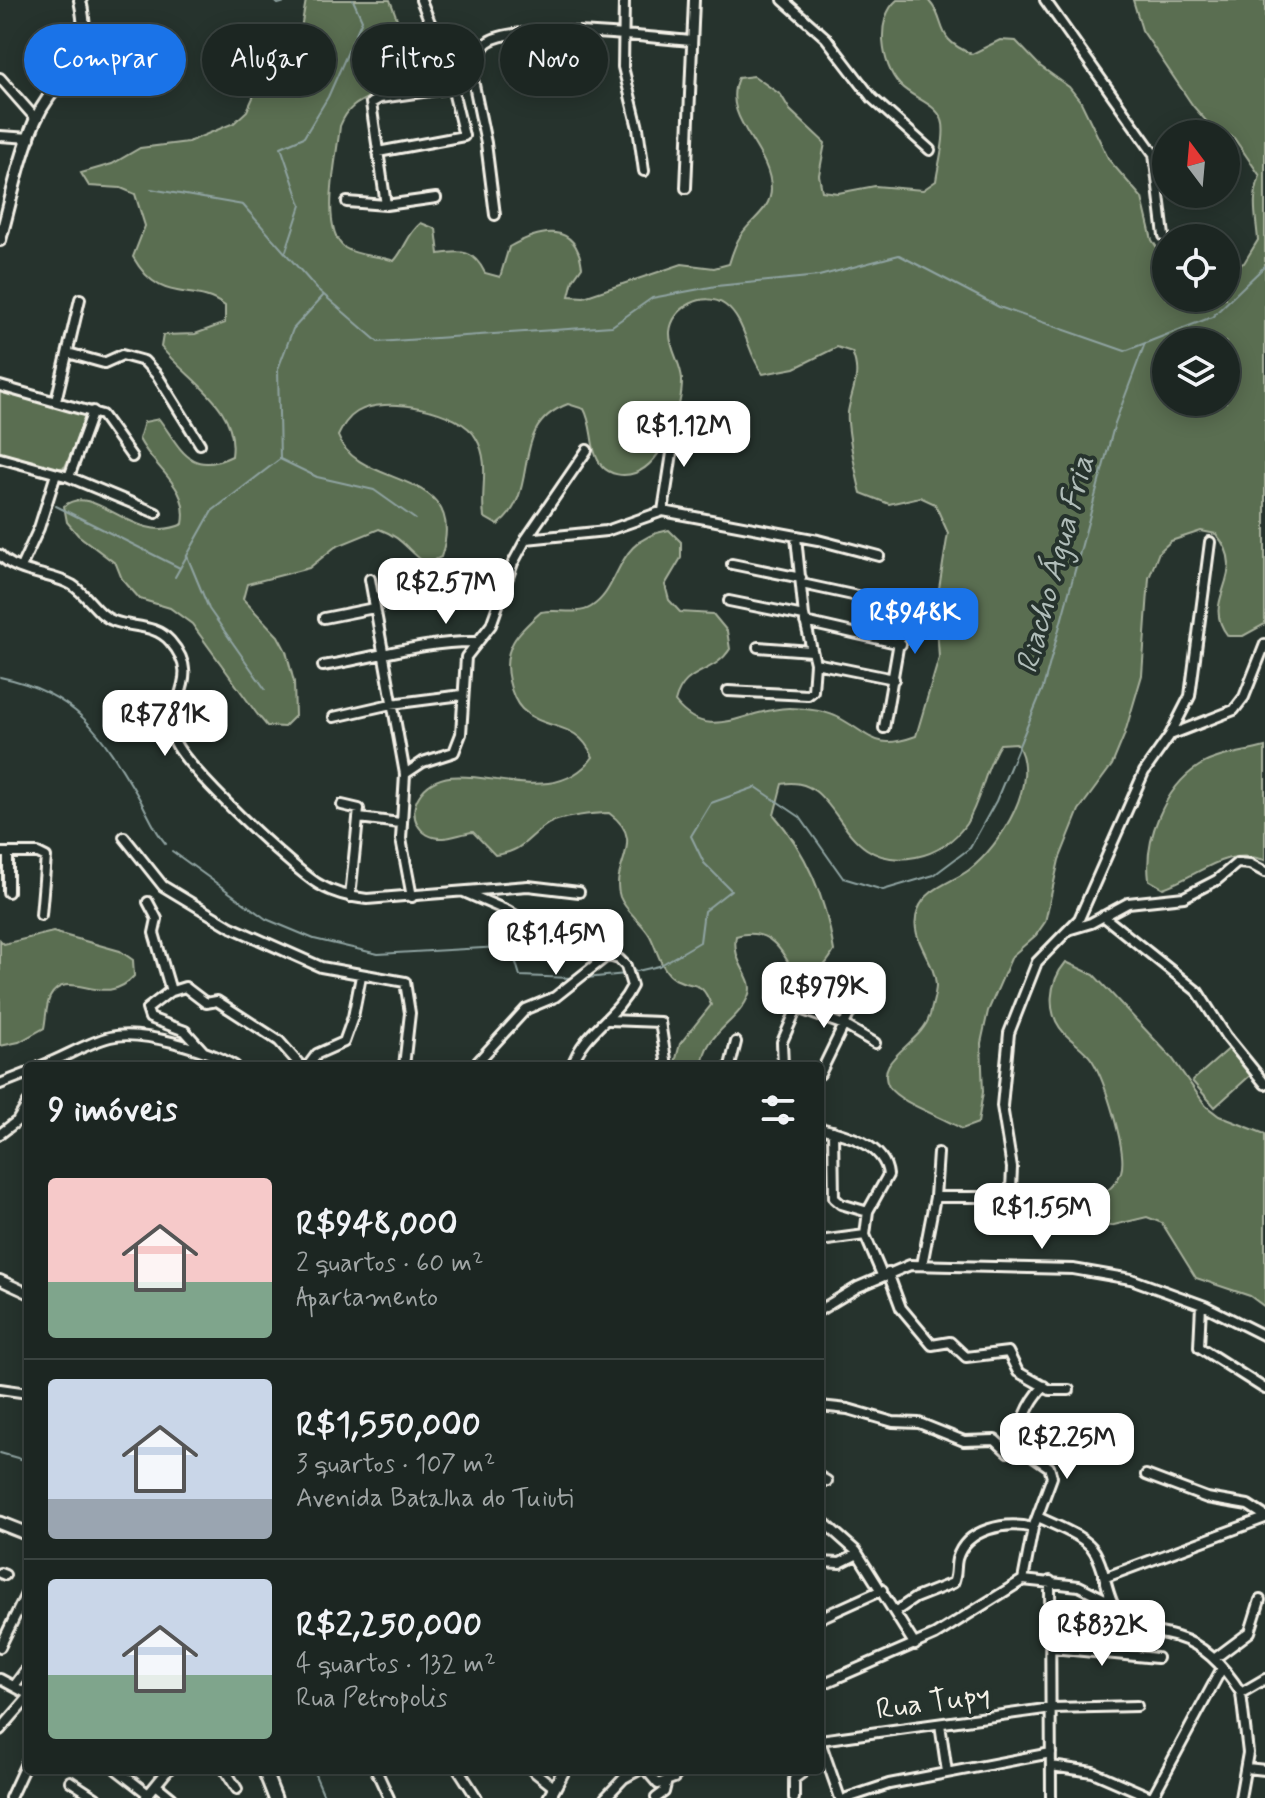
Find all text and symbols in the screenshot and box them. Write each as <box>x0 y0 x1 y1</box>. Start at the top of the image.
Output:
chip: Comprar <box>24 24 186 96</box>
chip: Alugar <box>202 24 336 96</box>
chip: Filtros <box>352 24 484 96</box>
chip: Novo <box>500 24 608 96</box>
north arrow <box>1152 120 1240 208</box>
map controls <box>1152 120 1240 416</box>
button: locate <box>1152 224 1240 312</box>
button: layers <box>1152 328 1240 416</box>
pin: R$1.12M <box>610 401 758 469</box>
text: R$1.12M <box>636 410 732 444</box>
water label: Riacho Água Fria <box>1007 451 1105 678</box>
pin: R$2.57M <box>372 558 520 626</box>
text: R$2.57M <box>396 567 496 601</box>
pin: R$948K <box>850 588 980 656</box>
text: R$948K <box>869 597 961 631</box>
pin: R$781K <box>100 690 230 758</box>
text: R$781K <box>121 699 209 733</box>
pin: R$1.45M <box>482 909 630 977</box>
text: R$1.45M <box>506 918 606 952</box>
pin: R$979K <box>759 962 889 1030</box>
text: R$979K <box>780 971 868 1005</box>
text: 9 imóveis <box>48 1088 177 1133</box>
icon: filters <box>756 1088 800 1132</box>
pin: R$1.55M <box>968 1183 1116 1251</box>
text: R$1.55M <box>992 1192 1092 1226</box>
text: R$948,000 <box>296 1202 458 1247</box>
icon: home <box>112 1210 208 1306</box>
text: 2 quartos · 60 m² <box>296 1247 483 1281</box>
text: Apartamento <box>296 1281 438 1315</box>
text: R$1,550,000 <box>296 1403 481 1448</box>
icon: home <box>112 1411 208 1507</box>
pin: R$2.25M <box>993 1413 1141 1481</box>
text: R$2.25M <box>1018 1422 1116 1456</box>
text: 3 quartos · 107 m² <box>296 1448 495 1482</box>
text: Avenida Batalha do Tuiuti <box>296 1482 574 1516</box>
pin: R$832K <box>1037 1600 1167 1668</box>
text: R$2,250,000 <box>296 1603 482 1648</box>
text: R$832K <box>1057 1609 1147 1643</box>
icon: home <box>112 1611 208 1707</box>
text: 4 quartos · 132 m² <box>296 1648 496 1682</box>
street label: Rua Tupy <box>874 1675 993 1730</box>
text: Rua Petropolis <box>296 1682 448 1716</box>

